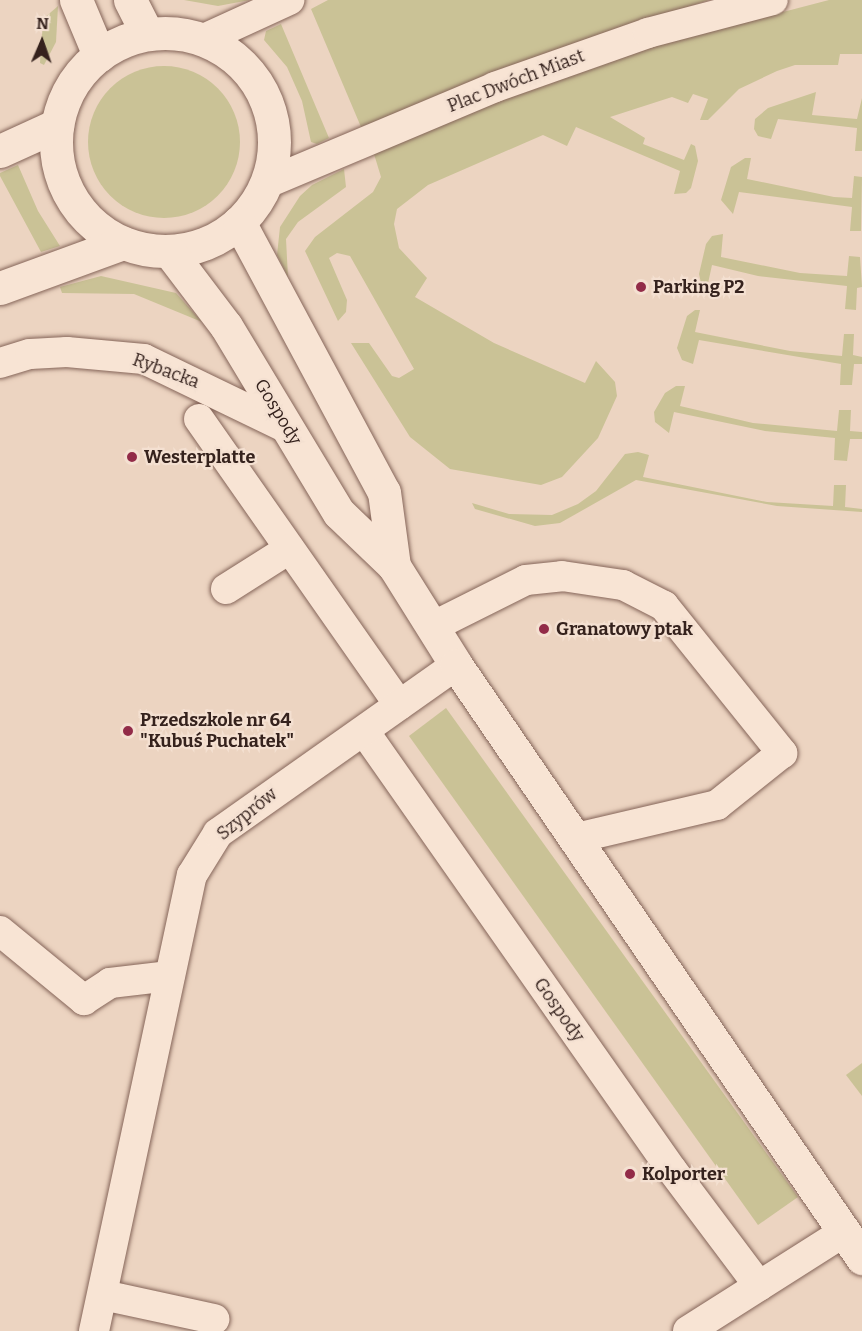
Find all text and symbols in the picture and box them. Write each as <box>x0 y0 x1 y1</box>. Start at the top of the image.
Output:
north arrow <box>12 12 72 72</box>
text: N <box>36 14 49 33</box>
street label: Plac Dwóch Miast <box>444 45 588 117</box>
place label: Parking P2 <box>653 276 744 298</box>
marker: Parking P2 <box>634 280 648 294</box>
street label: Rybacka <box>130 349 202 393</box>
street label: Gospody <box>250 375 306 449</box>
place label: Westerplatte <box>144 446 255 468</box>
marker: Westerplatte <box>125 450 139 464</box>
place label: Granatowy ptak <box>556 618 693 640</box>
marker: Granatowy ptak <box>537 622 551 636</box>
place label: Przedszkole nr 64 "Kubuś Puchatek" <box>140 710 294 752</box>
marker: Przedszkole nr 64 "Kubuś Puchatek" <box>121 724 135 738</box>
street label: Szyprów <box>213 783 281 845</box>
street label: Gospody <box>529 974 589 1046</box>
place label: Kolporter <box>642 1163 725 1185</box>
marker: Kolporter <box>623 1167 637 1181</box>

